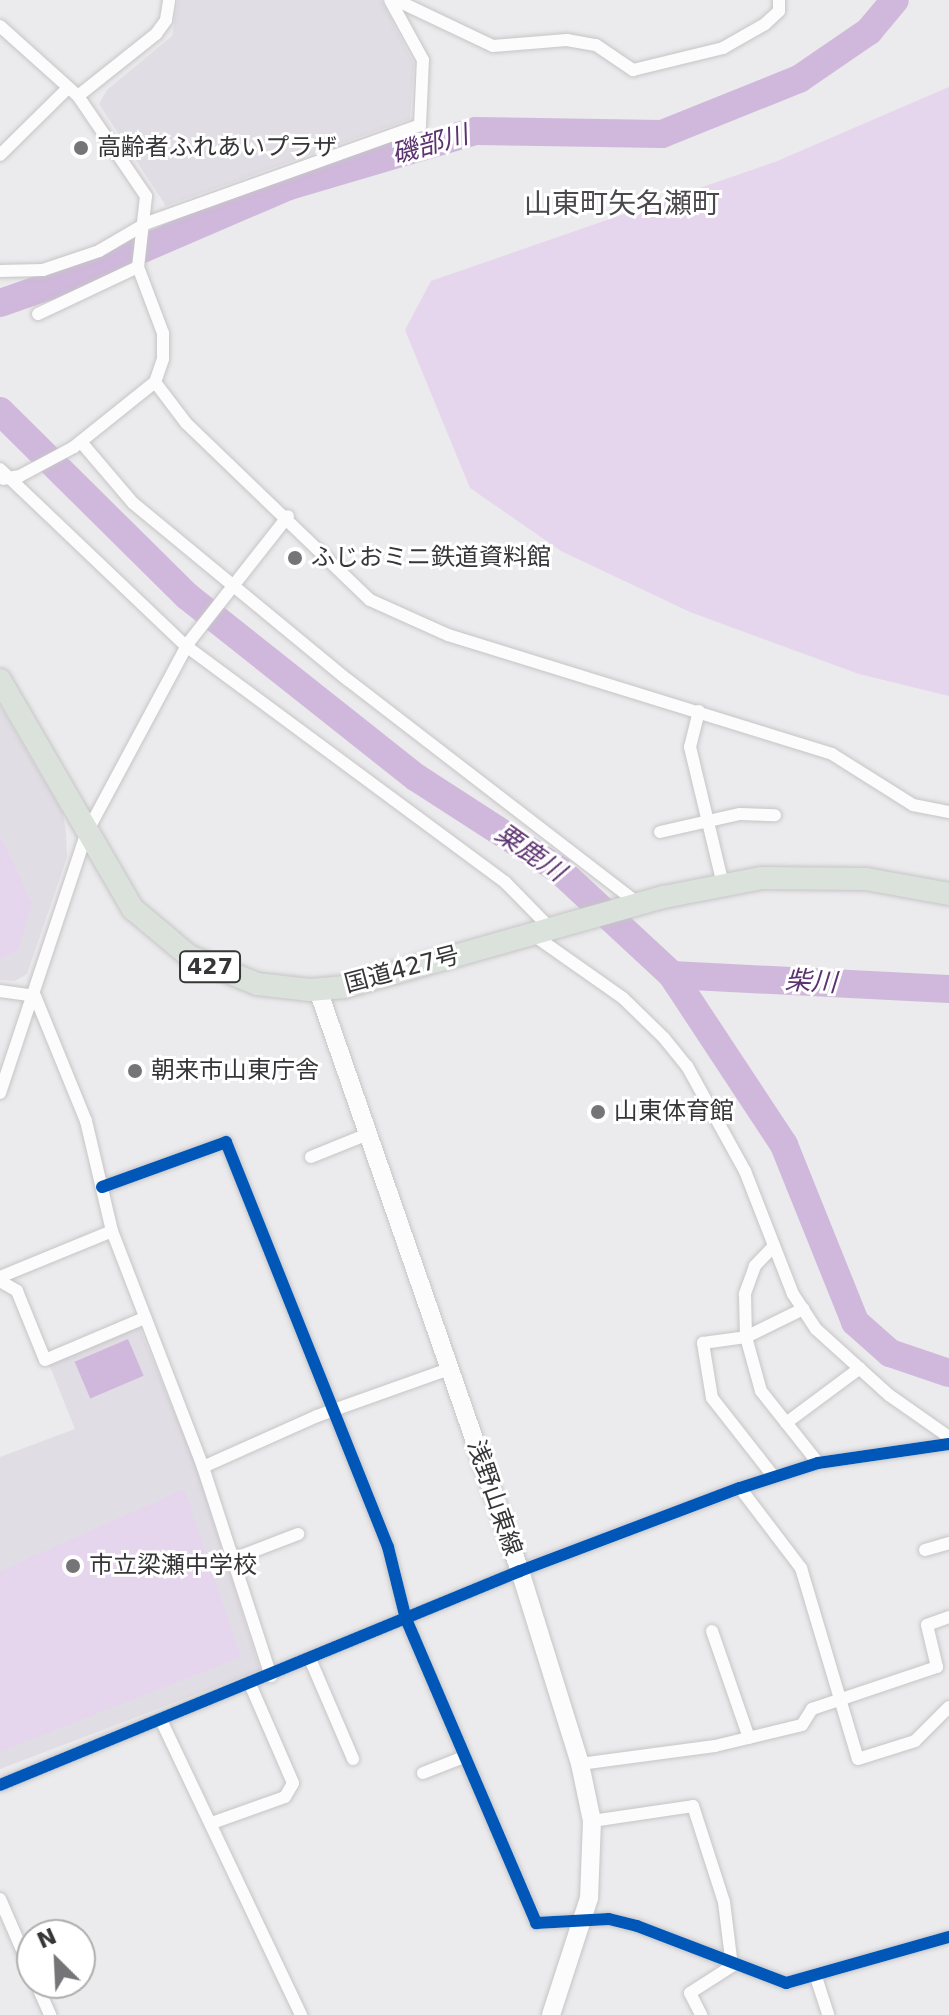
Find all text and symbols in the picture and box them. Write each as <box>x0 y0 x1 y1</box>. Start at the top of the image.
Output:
water label: 磯部川 <box>388 119 472 171</box>
place label: 高齢者ふれあいプラザ <box>97 134 337 162</box>
marker: 高齢者ふれあいプラザ <box>72 139 90 157</box>
district label: 山東町矢名瀬町 <box>524 187 720 221</box>
place label: ふじおミニ鉄道資料館 <box>311 544 551 572</box>
marker: ふじおミニ鉄道資料館 <box>286 549 304 567</box>
water label: 粟鹿川 <box>489 818 571 888</box>
street label: 国道427号 <box>341 941 463 999</box>
road number: 427 <box>178 949 242 985</box>
water label: 柴川 <box>784 965 838 999</box>
place label: 朝来市山東庁舎 <box>151 1057 319 1085</box>
marker: 朝来市山東庁舎 <box>126 1062 144 1080</box>
place label: 山東体育館 <box>614 1098 734 1126</box>
marker: 山東体育館 <box>589 1103 607 1121</box>
street label: 浅野山東線 <box>461 1437 527 1559</box>
place label: 市立梁瀬中学校 <box>89 1552 257 1580</box>
marker: 市立梁瀬中学校 <box>64 1557 82 1575</box>
north arrow <box>16 1919 96 1999</box>
text: N <box>33 1923 60 1954</box>

